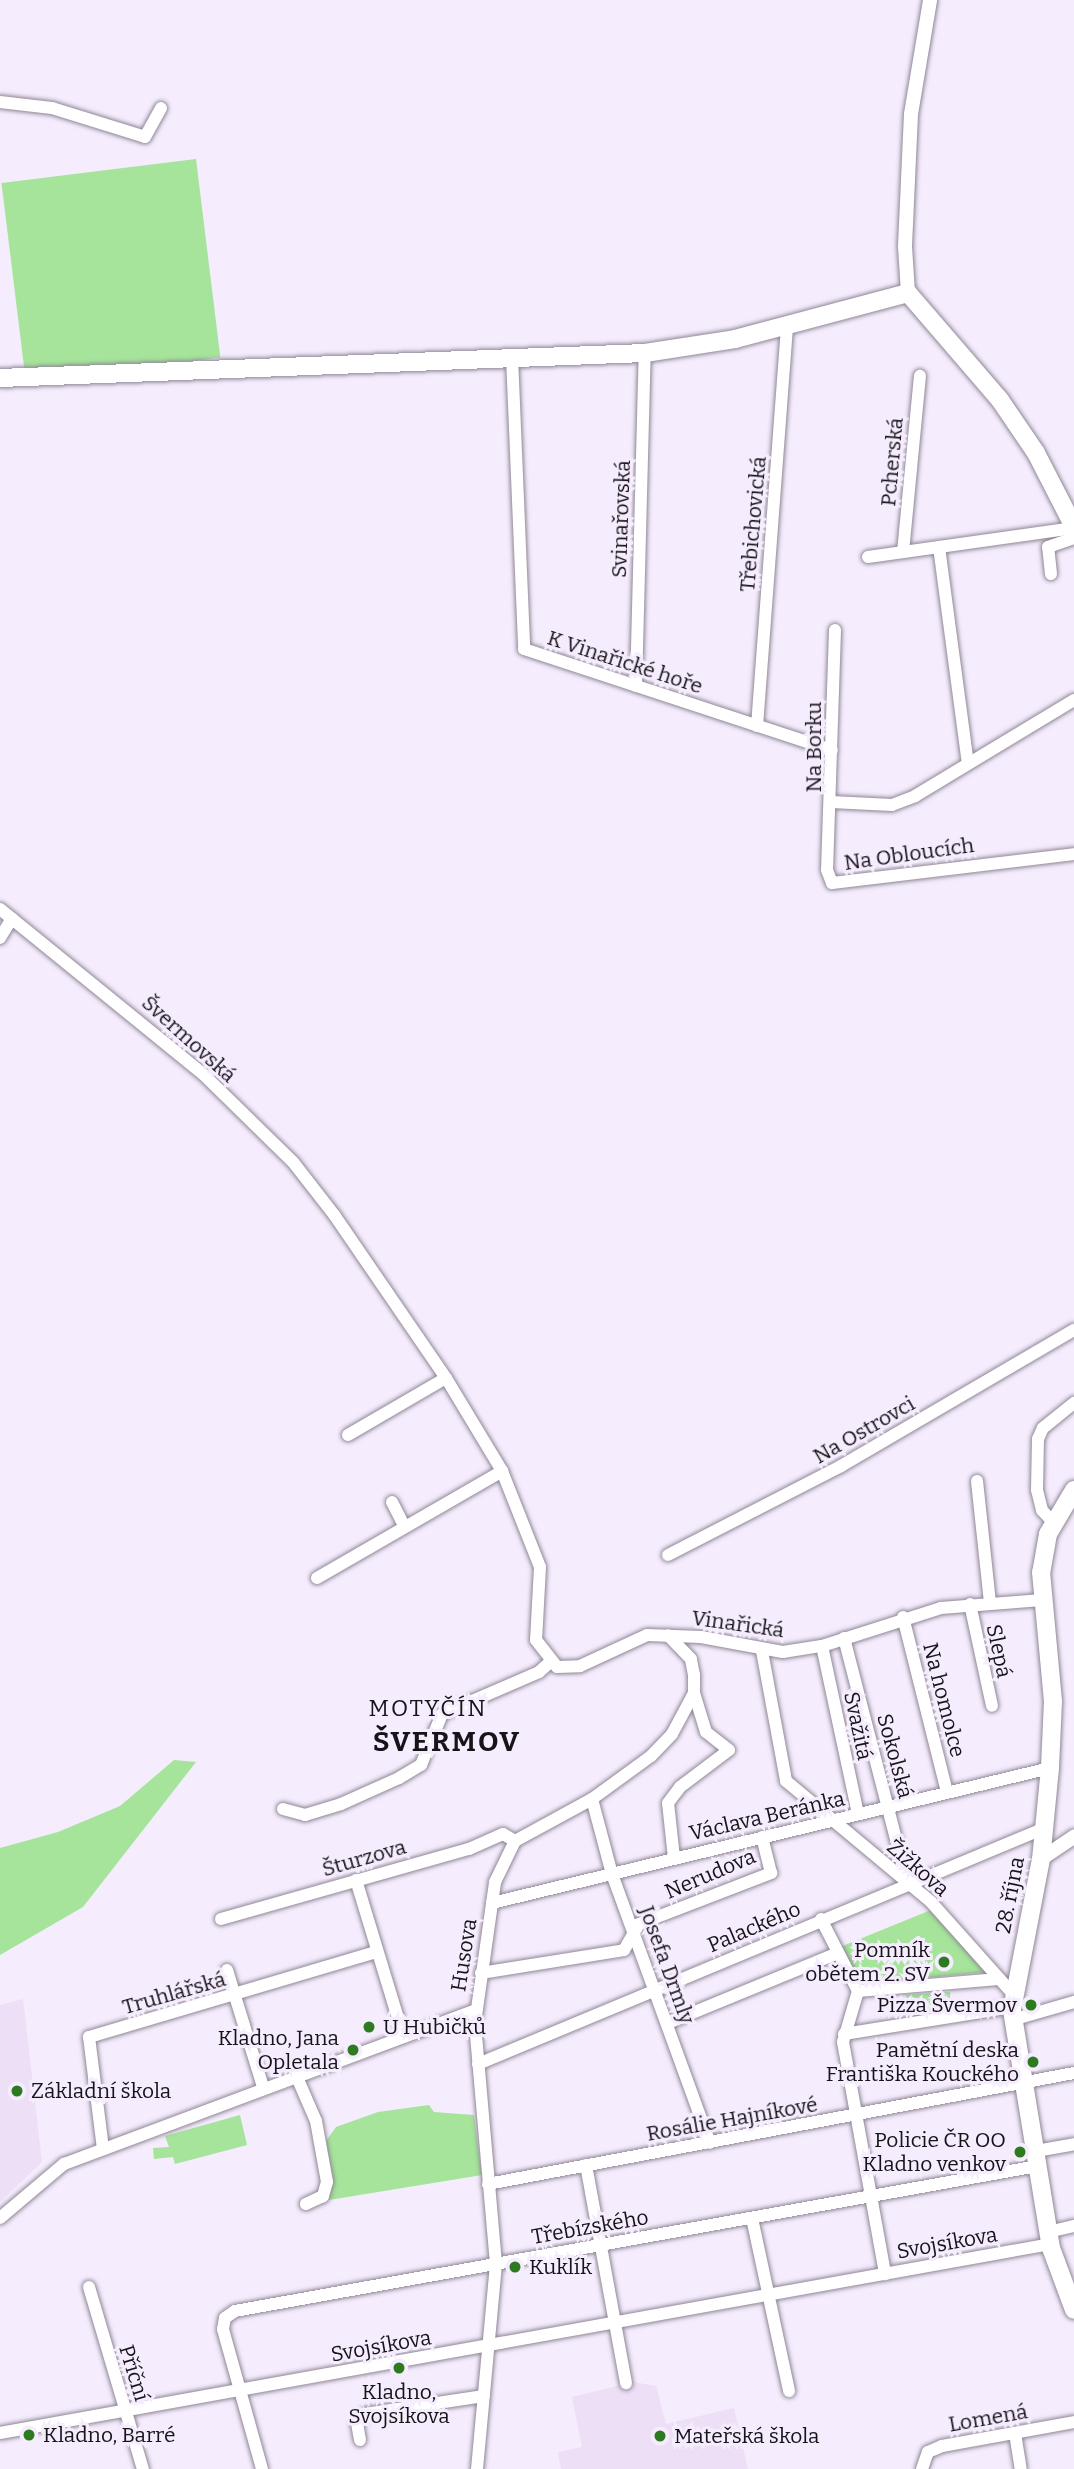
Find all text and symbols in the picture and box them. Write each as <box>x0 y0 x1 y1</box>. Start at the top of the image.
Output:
street label: Pcherská <box>876 417 908 507</box>
street label: Třebichovická <box>735 455 771 593</box>
street label: Svinařovská <box>606 460 636 578</box>
street label: K Vinařické hoře <box>544 625 706 699</box>
street label: Na Borku <box>801 702 827 792</box>
street label: Na Obloucích <box>842 832 976 876</box>
street label: Švermovská <box>137 990 241 1088</box>
street label: Na Ostrovci <box>809 1391 919 1469</box>
street label: Vinařická <box>690 1605 786 1643</box>
street label: Slepá <box>981 1622 1017 1680</box>
street label: Na homolce <box>918 1640 970 1760</box>
street label: Svažitá <box>838 1690 878 1762</box>
district label: MOTYČÍN <box>369 1694 487 1722</box>
street label: Sokolská <box>872 1711 918 1801</box>
district label: ŠVERMOV <box>374 1725 520 1759</box>
street label: Václava Beránka <box>687 1786 847 1846</box>
street label: Šturzova <box>319 1834 409 1882</box>
street label: Žižkova <box>882 1834 954 1902</box>
street label: Nerudova <box>661 1844 759 1904</box>
street label: 28. října <box>990 1855 1030 1935</box>
street label: Palackého <box>704 1896 804 1958</box>
street label: Josefa Drmly <box>634 1903 700 2027</box>
street label: Husova <box>446 1917 482 1993</box>
place label: Pomník obětem 2. SV <box>805 1937 930 1987</box>
marker: Pomník obětem 2. SV <box>936 1954 952 1970</box>
street label: Truhlářská <box>119 1966 229 2020</box>
place label: Pizza Švermov <box>877 1992 1017 2018</box>
marker: Pizza Švermov <box>1023 1997 1039 2013</box>
place label: U Hubičků <box>383 2014 486 2040</box>
marker: U Hubičků <box>361 2019 377 2035</box>
place label: Kladno, Jana Opletala <box>218 2025 339 2075</box>
place label: Pamětní deska Františka Kouckého <box>826 2037 1019 2087</box>
marker: Kladno, Jana Opletala <box>345 2042 361 2058</box>
marker: Pamětní deska Františka Kouckého <box>1025 2054 1041 2070</box>
place label: Základní škola <box>31 2078 171 2104</box>
marker: Základní škola <box>9 2083 25 2099</box>
street label: Rosálie Hajníkové <box>644 2092 820 2146</box>
place label: Policie ČR OO Kladno venkov <box>862 2127 1006 2177</box>
marker: Policie ČR OO Kladno venkov <box>1012 2144 1028 2160</box>
street label: Třebízského <box>530 2204 650 2250</box>
street label: Svojsíkova <box>895 2222 999 2264</box>
place label: Kuklík <box>529 2254 592 2280</box>
marker: Kuklík <box>507 2259 523 2275</box>
street label: Svojsíkova <box>329 2325 433 2367</box>
street label: Příční <box>114 2342 154 2404</box>
marker: Kladno, Svojsíkova <box>391 2360 407 2376</box>
place label: Kladno, Svojsíkova <box>348 2379 450 2429</box>
street label: Lomená <box>947 2399 1029 2437</box>
place label: Kladno, Barré <box>43 2422 175 2448</box>
place label: Mateřská škola <box>674 2423 820 2449</box>
marker: Kladno, Barré <box>21 2427 37 2443</box>
marker: Mateřská škola <box>652 2428 668 2444</box>

